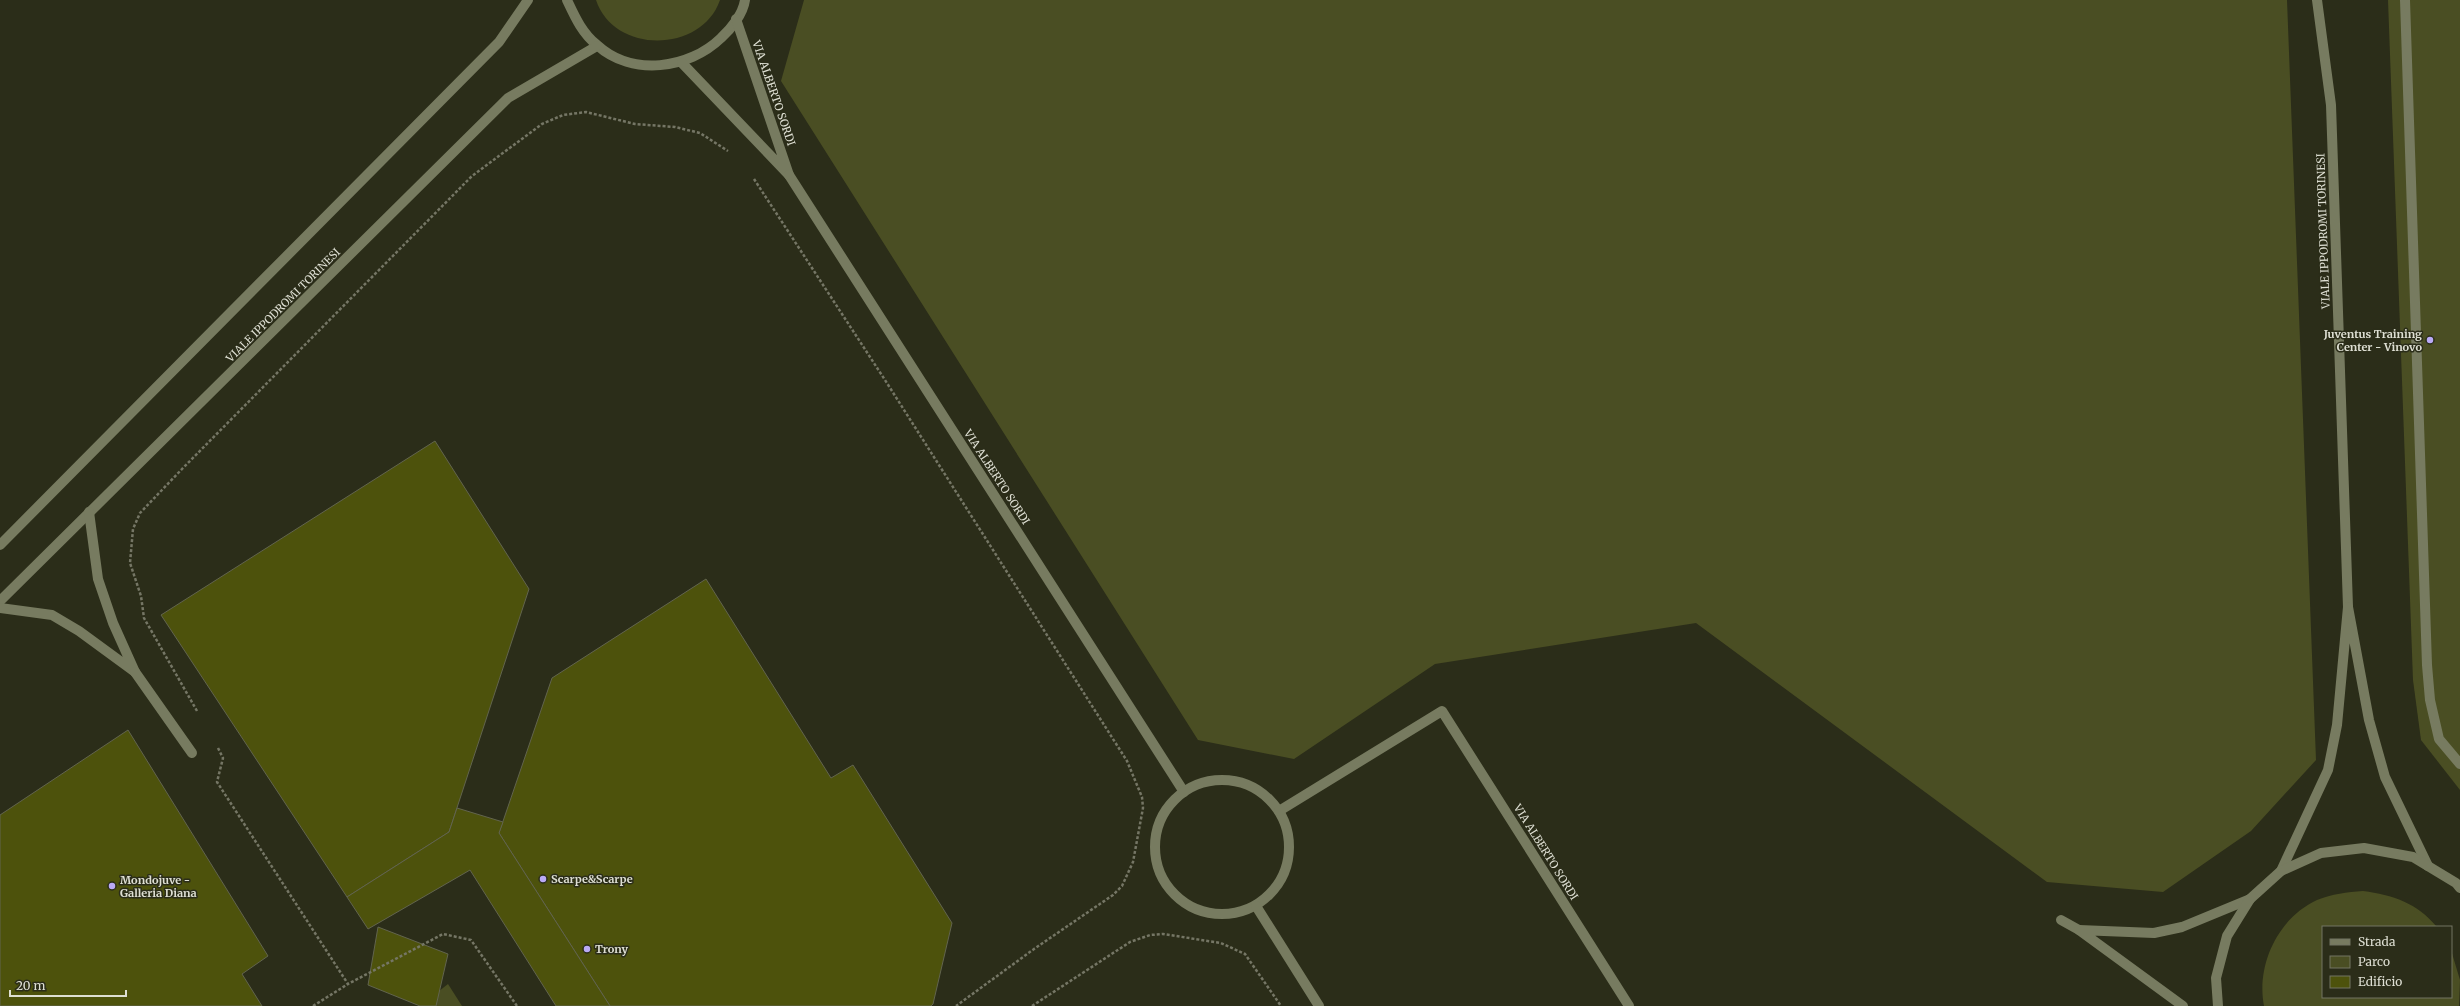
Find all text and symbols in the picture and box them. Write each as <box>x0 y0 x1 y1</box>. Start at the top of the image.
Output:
street label: VIA ALBERTO SORDI <box>749 38 799 147</box>
street label: VIALE IPPODROMI TORINESI <box>2313 153 2333 310</box>
street label: VIALE IPPODROMI TORINESI <box>222 245 343 366</box>
place label: Juventus Training Center - Vinovo <box>2323 327 2422 354</box>
marker: Juventus Training Center - Vinovo <box>2425 335 2435 345</box>
street label: VIA ALBERTO SORDI <box>961 426 1033 527</box>
street label: VIA ALBERTO SORDI <box>1510 801 1581 903</box>
place label: Scarpe&Scarpe <box>551 872 633 886</box>
place label: Mondojuve - Galleria Diana <box>120 873 197 900</box>
marker: Scarpe&Scarpe <box>538 874 548 884</box>
marker: Mondojuve - Galleria Diana <box>107 881 117 891</box>
legend <box>2322 926 2452 998</box>
text: Strada <box>2358 934 2396 949</box>
place label: Trony <box>595 942 629 956</box>
marker: Trony <box>582 944 592 954</box>
text: Parco <box>2358 954 2390 969</box>
scale bar <box>10 972 126 998</box>
text: Edificio <box>2358 974 2402 989</box>
text: 20 m <box>16 978 45 993</box>

